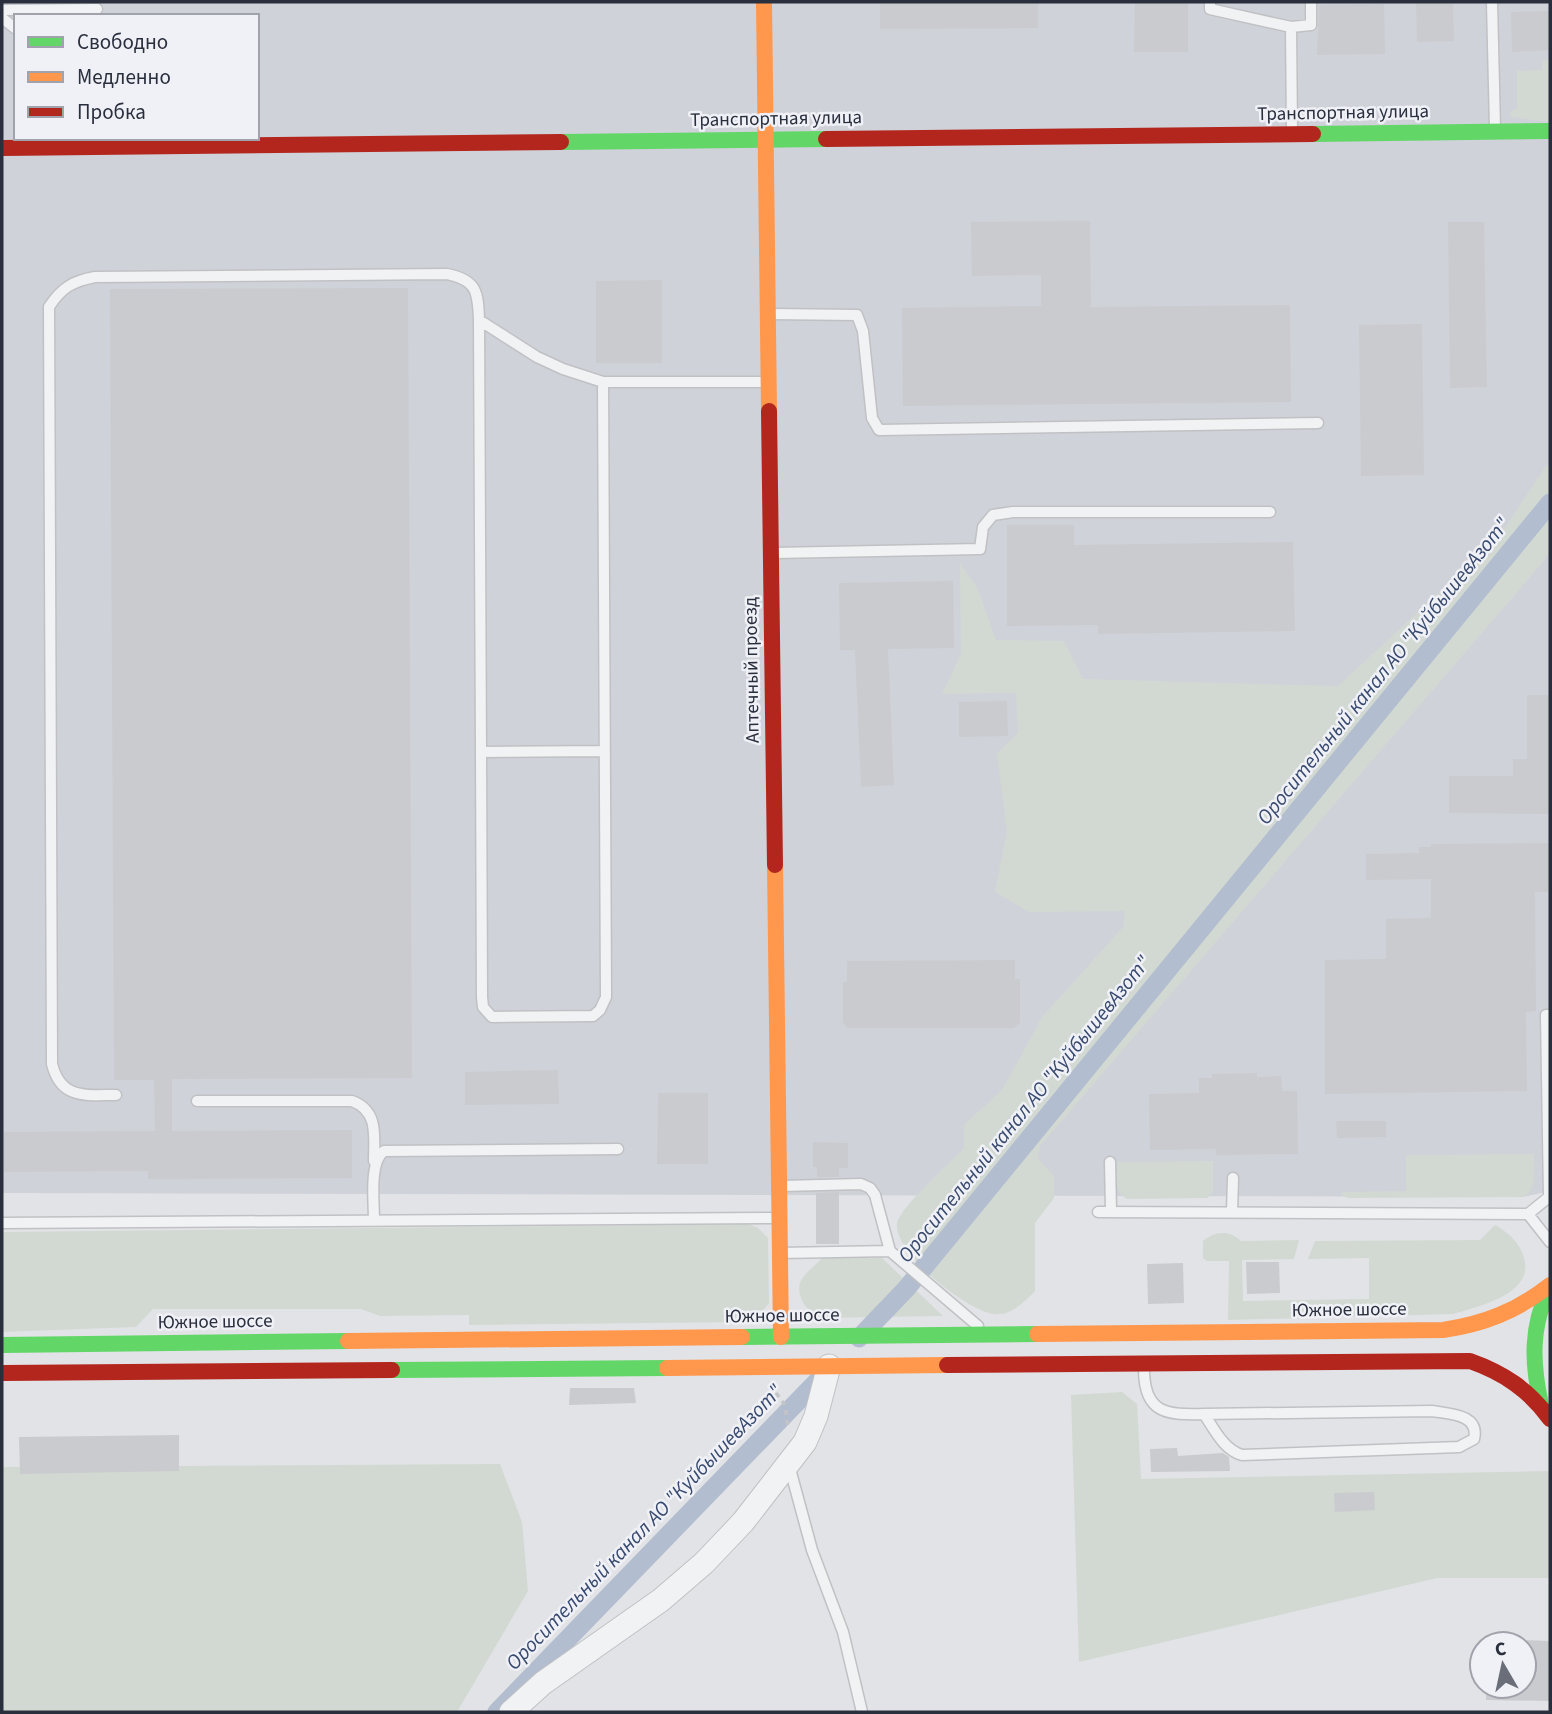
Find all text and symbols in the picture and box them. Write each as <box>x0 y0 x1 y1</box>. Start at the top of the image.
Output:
legend <box>14 14 259 140</box>
text: Свободно <box>77 27 168 57</box>
text: Медленно <box>77 62 171 92</box>
text: Пробка <box>77 97 146 127</box>
street label: Транспортная улица <box>1257 98 1429 128</box>
street label: Транспортная улица <box>690 104 862 134</box>
water label: Оросительный канал АО "КуйбышевАзот" <box>1249 511 1517 831</box>
street label: Аптечный проезд <box>737 597 767 743</box>
water label: Оросительный канал АО "КуйбышевАзот" <box>890 949 1158 1269</box>
street label: Южное шоссе <box>1291 1295 1407 1325</box>
street label: Южное шоссе <box>724 1301 840 1331</box>
street label: Южное шоссе <box>157 1307 273 1337</box>
water label: Оросительный канал АО "КуйбышевАзот" <box>499 1377 790 1677</box>
north arrow <box>1468 1630 1538 1700</box>
text: С <box>1493 1635 1508 1664</box>

